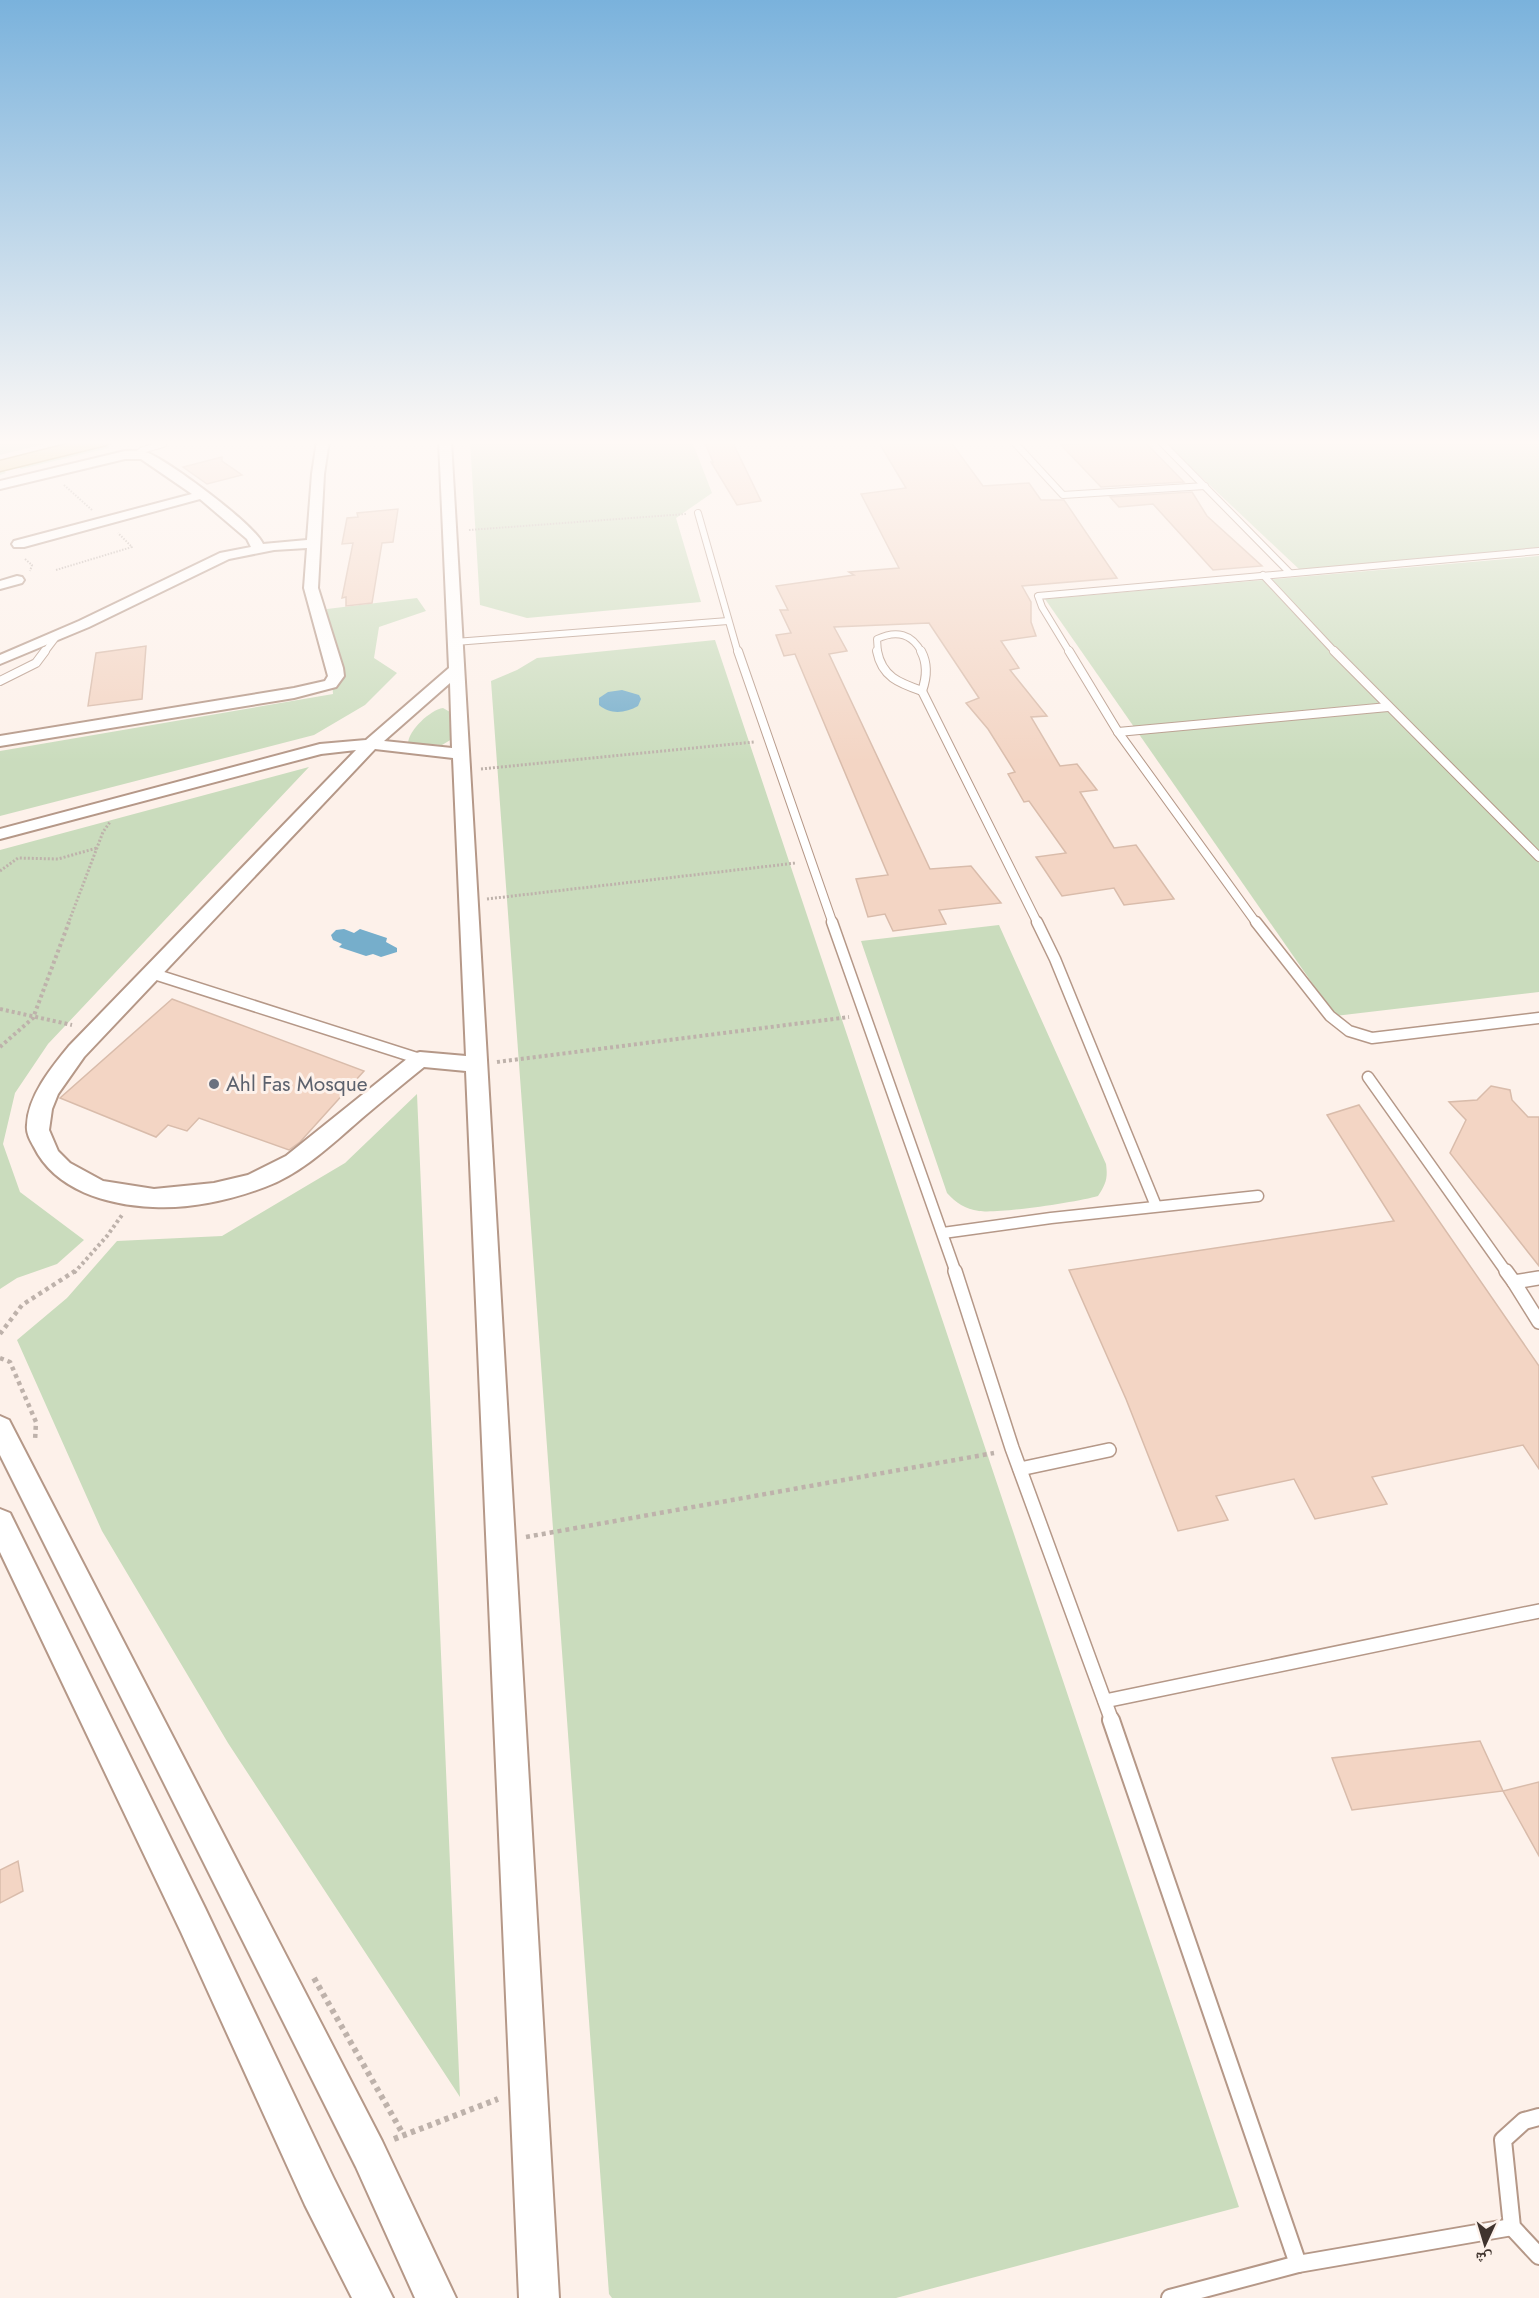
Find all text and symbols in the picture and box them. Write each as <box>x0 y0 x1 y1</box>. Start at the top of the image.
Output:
place label: Ahl Fas Mosque <box>226 1069 368 1099</box>
marker: Ahl Fas Mosque <box>207 1077 221 1091</box>
north arrow <box>1455 2214 1515 2274</box>
text: ش <box>1475 2246 1493 2271</box>

